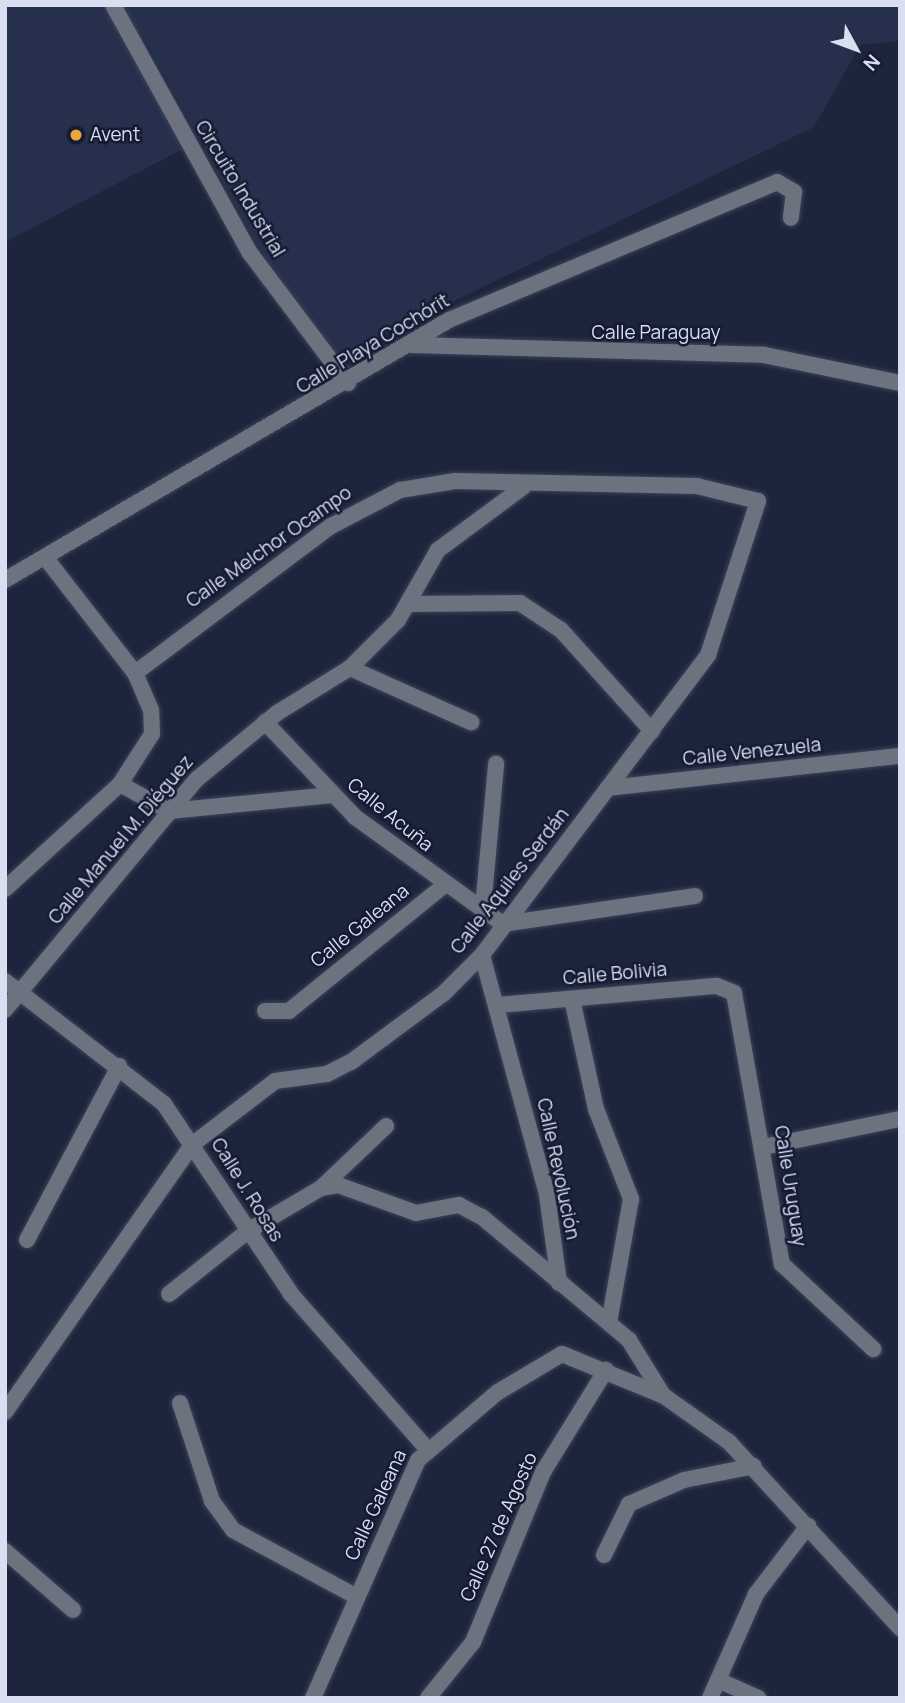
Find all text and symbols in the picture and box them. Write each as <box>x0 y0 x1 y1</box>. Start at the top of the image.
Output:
north arrow <box>821 14 891 84</box>
text: N <box>858 49 886 76</box>
street label: Circuito Industrial <box>190 117 290 261</box>
place label: Avent <box>90 124 140 146</box>
marker: Avent <box>68 127 84 143</box>
street label: Calle Playa Cochórit <box>292 289 454 399</box>
street label: Calle Paraguay <box>591 322 721 344</box>
street label: Calle Melchor Ocampo <box>182 481 356 613</box>
street label: Calle Venezuela <box>682 733 822 771</box>
street label: Calle Manuel M. Diéguez <box>44 751 198 929</box>
street label: Calle Acuña <box>343 774 437 856</box>
street label: Calle Aquiles Serdán <box>446 804 574 958</box>
street label: Calle Galeana <box>306 879 414 973</box>
street label: Calle Bolivia <box>562 958 668 990</box>
street label: Calle Revolución <box>532 1096 584 1242</box>
street label: Calle Uruguay <box>769 1124 811 1248</box>
street label: Calle J. Rosas <box>206 1134 288 1246</box>
street label: Calle Galeana <box>340 1446 412 1564</box>
street label: Calle 27 de Agosto <box>456 1449 542 1605</box>

